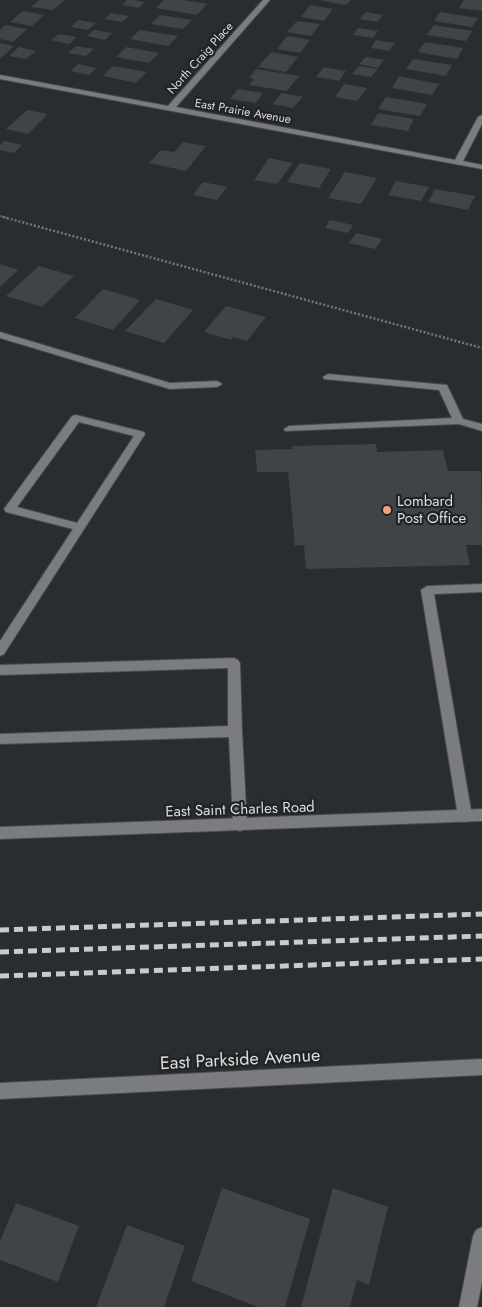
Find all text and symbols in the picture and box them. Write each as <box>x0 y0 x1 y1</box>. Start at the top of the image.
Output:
street label: North Craig Place <box>163 18 237 98</box>
street label: East Prairie Avenue <box>193 94 293 128</box>
place label: Lombard Post Office <box>397 490 467 529</box>
marker: Lombard Post Office <box>381 504 393 516</box>
street label: East Saint Charles Road <box>165 795 315 823</box>
street label: East Parkside Avenue <box>159 1042 321 1076</box>

